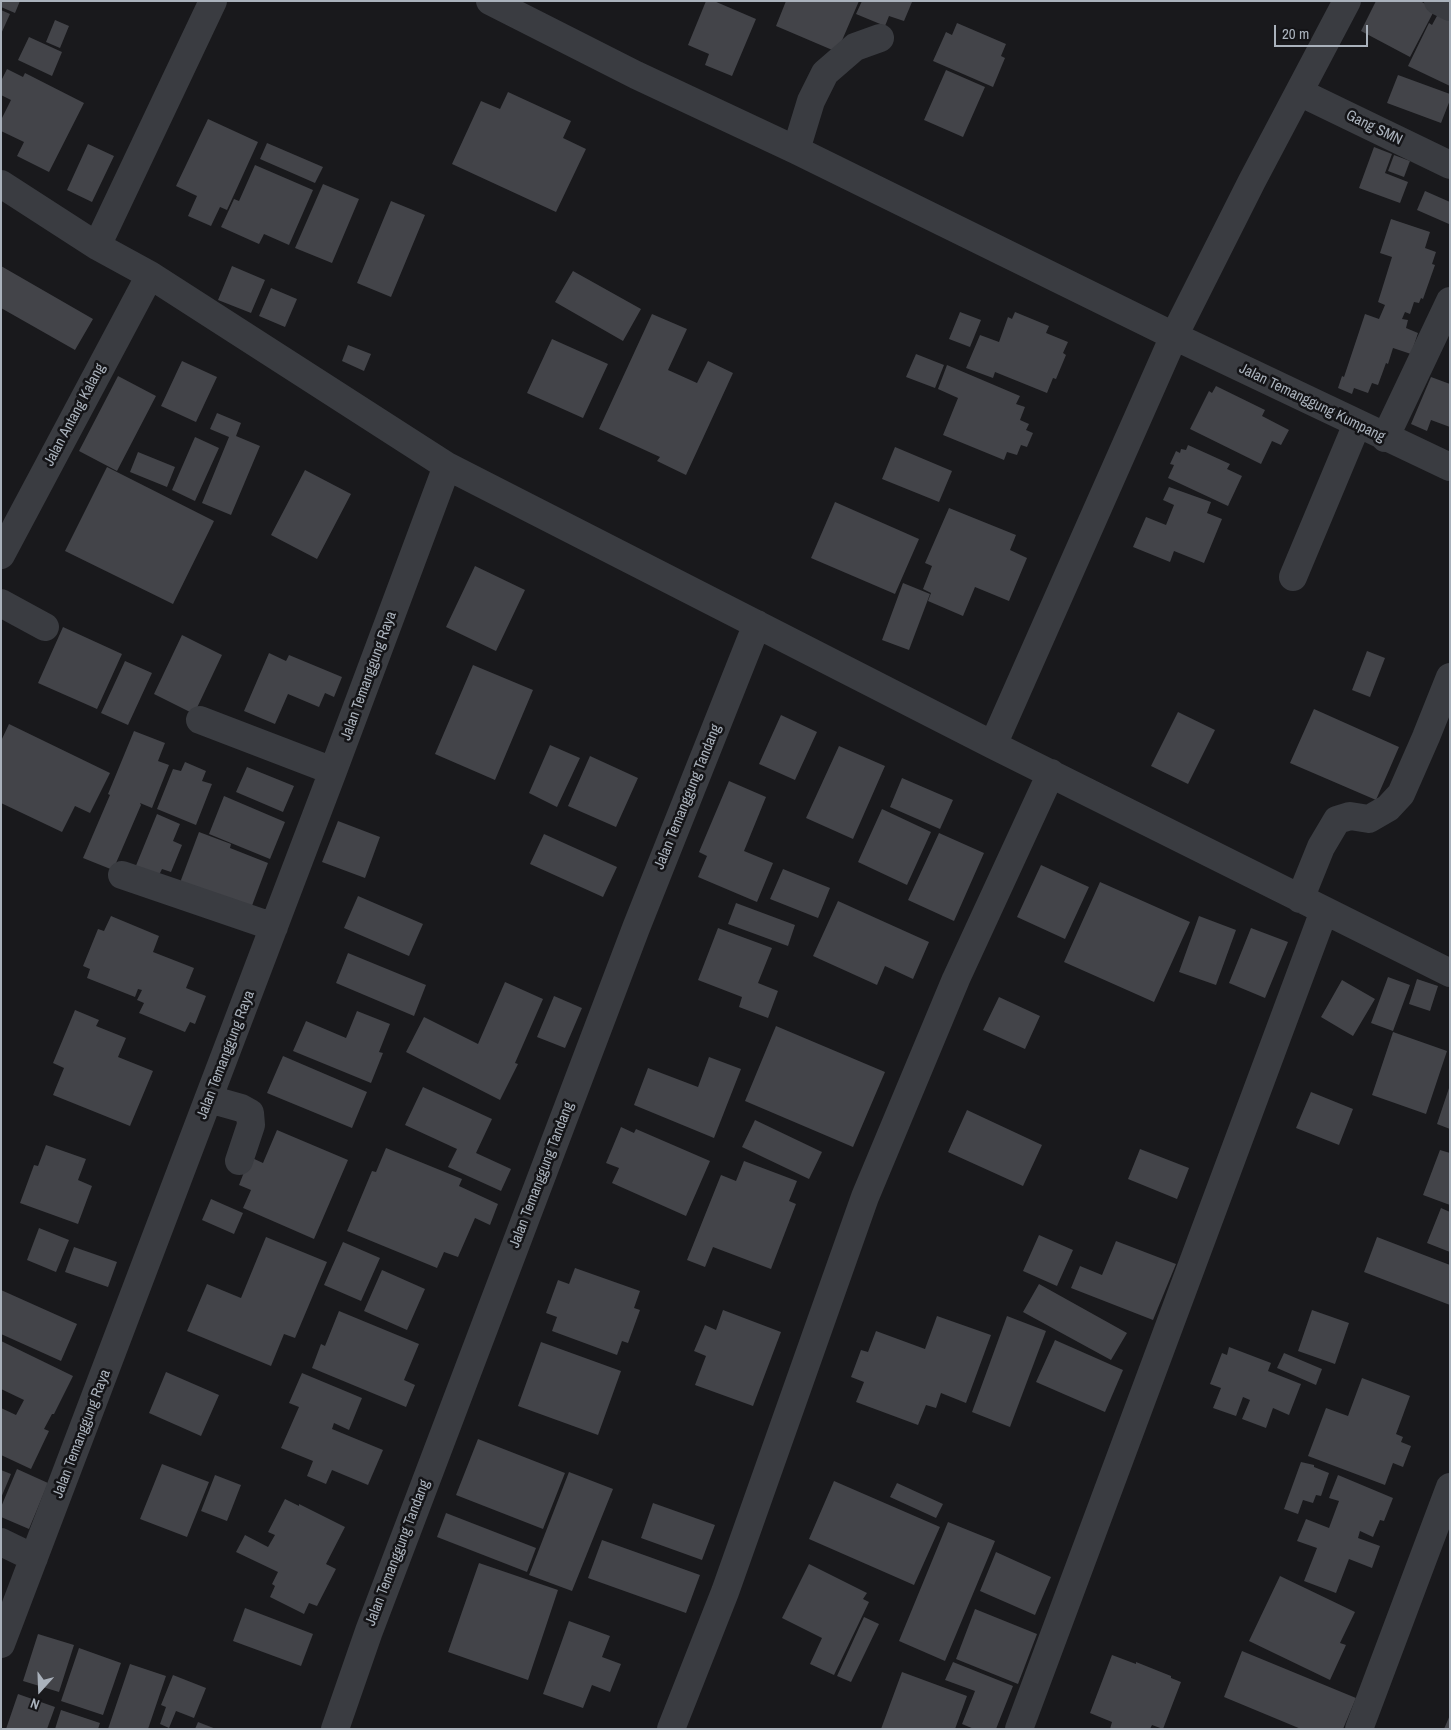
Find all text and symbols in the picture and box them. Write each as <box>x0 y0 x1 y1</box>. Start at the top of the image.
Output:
scale bar <box>1276 15 1370 47</box>
text: 20 m <box>1282 23 1309 44</box>
street label: Gang SMN <box>1343 107 1405 149</box>
street label: Jalan Temanggung Kumpang <box>1236 360 1388 446</box>
street label: Jalan Antang Kalang <box>40 361 110 469</box>
street label: Jalan Temanggung Raya <box>337 609 401 743</box>
street label: Jalan Temanggung Tandang <box>651 722 725 872</box>
street label: Jalan Temanggung Raya <box>193 988 259 1122</box>
street label: Jalan Temanggung Tandang <box>506 1100 578 1250</box>
street label: Jalan Temanggung Raya <box>49 1367 115 1501</box>
street label: Jalan Temanggung Tandang <box>362 1478 434 1628</box>
north arrow <box>15 1665 65 1715</box>
text: N <box>28 1694 42 1714</box>

